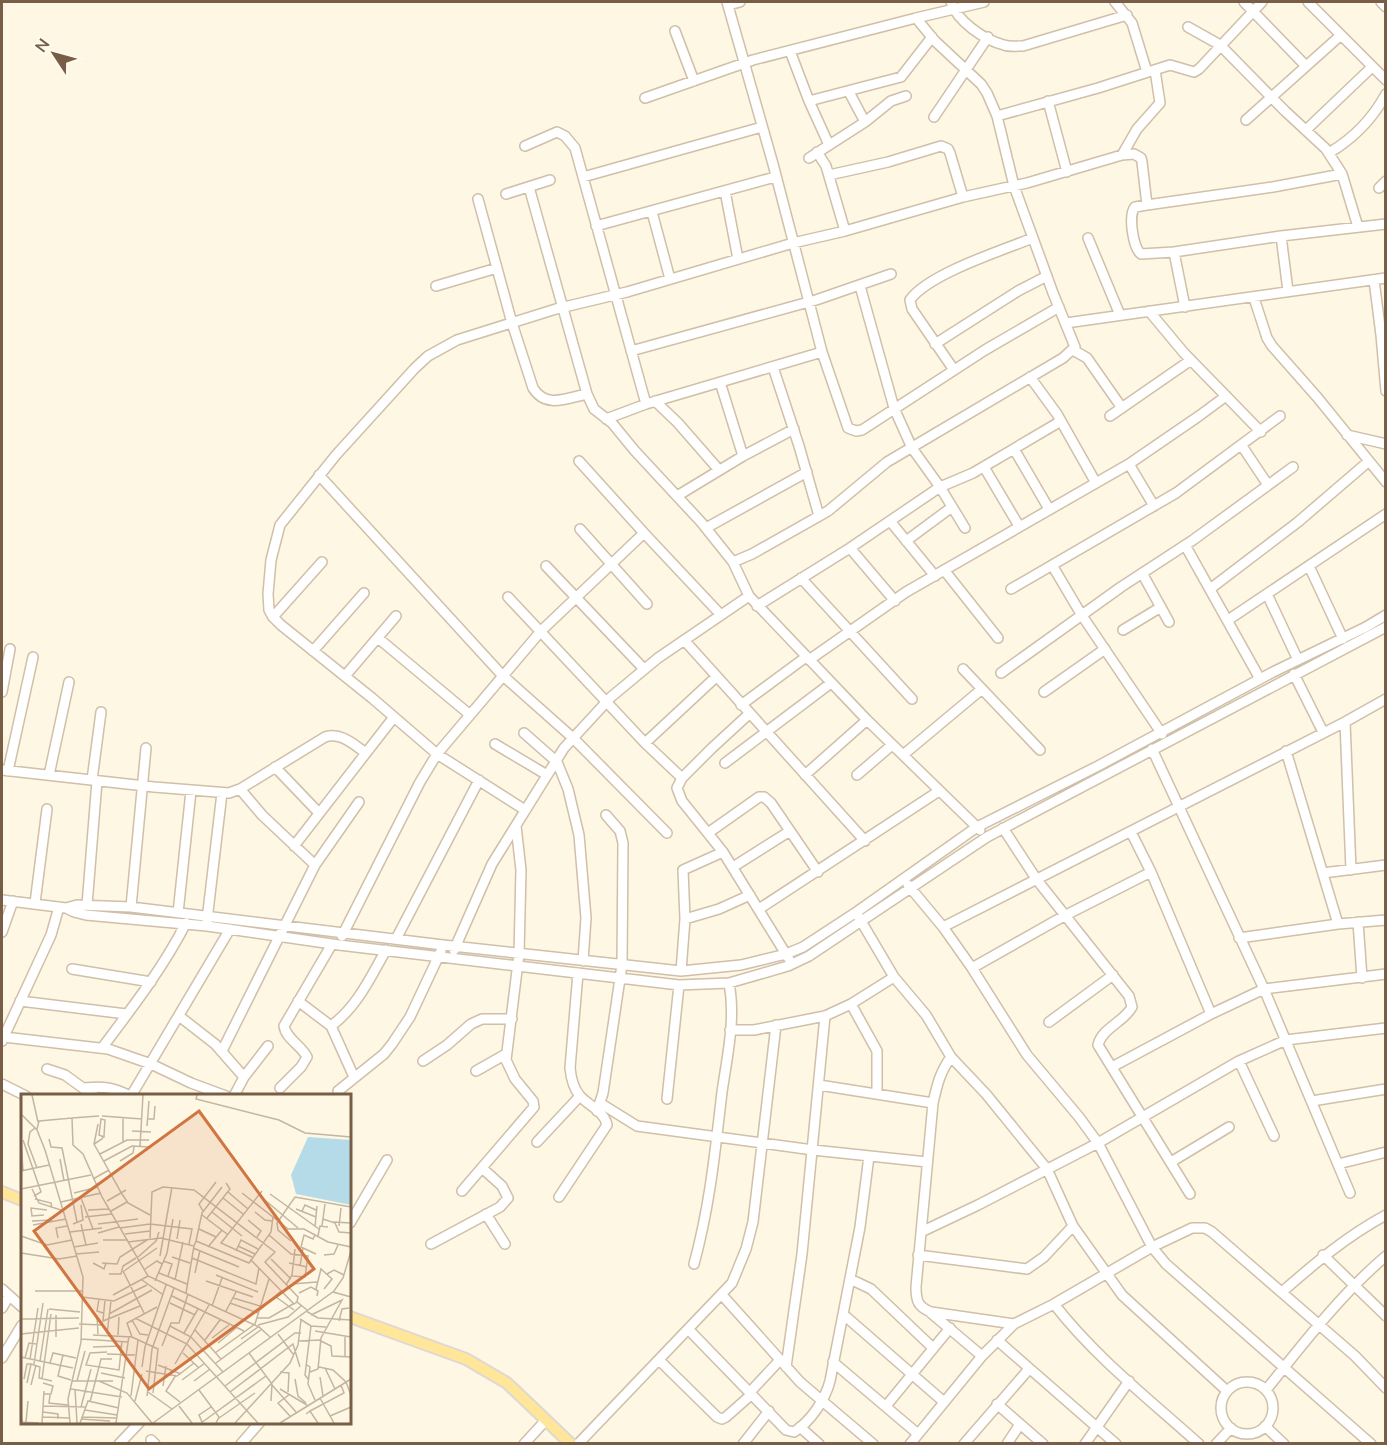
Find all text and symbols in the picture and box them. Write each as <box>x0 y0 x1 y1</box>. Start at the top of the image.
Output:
north arrow <box>24 24 84 84</box>
text: N <box>30 34 54 56</box>
inset map <box>21 1094 351 1424</box>

